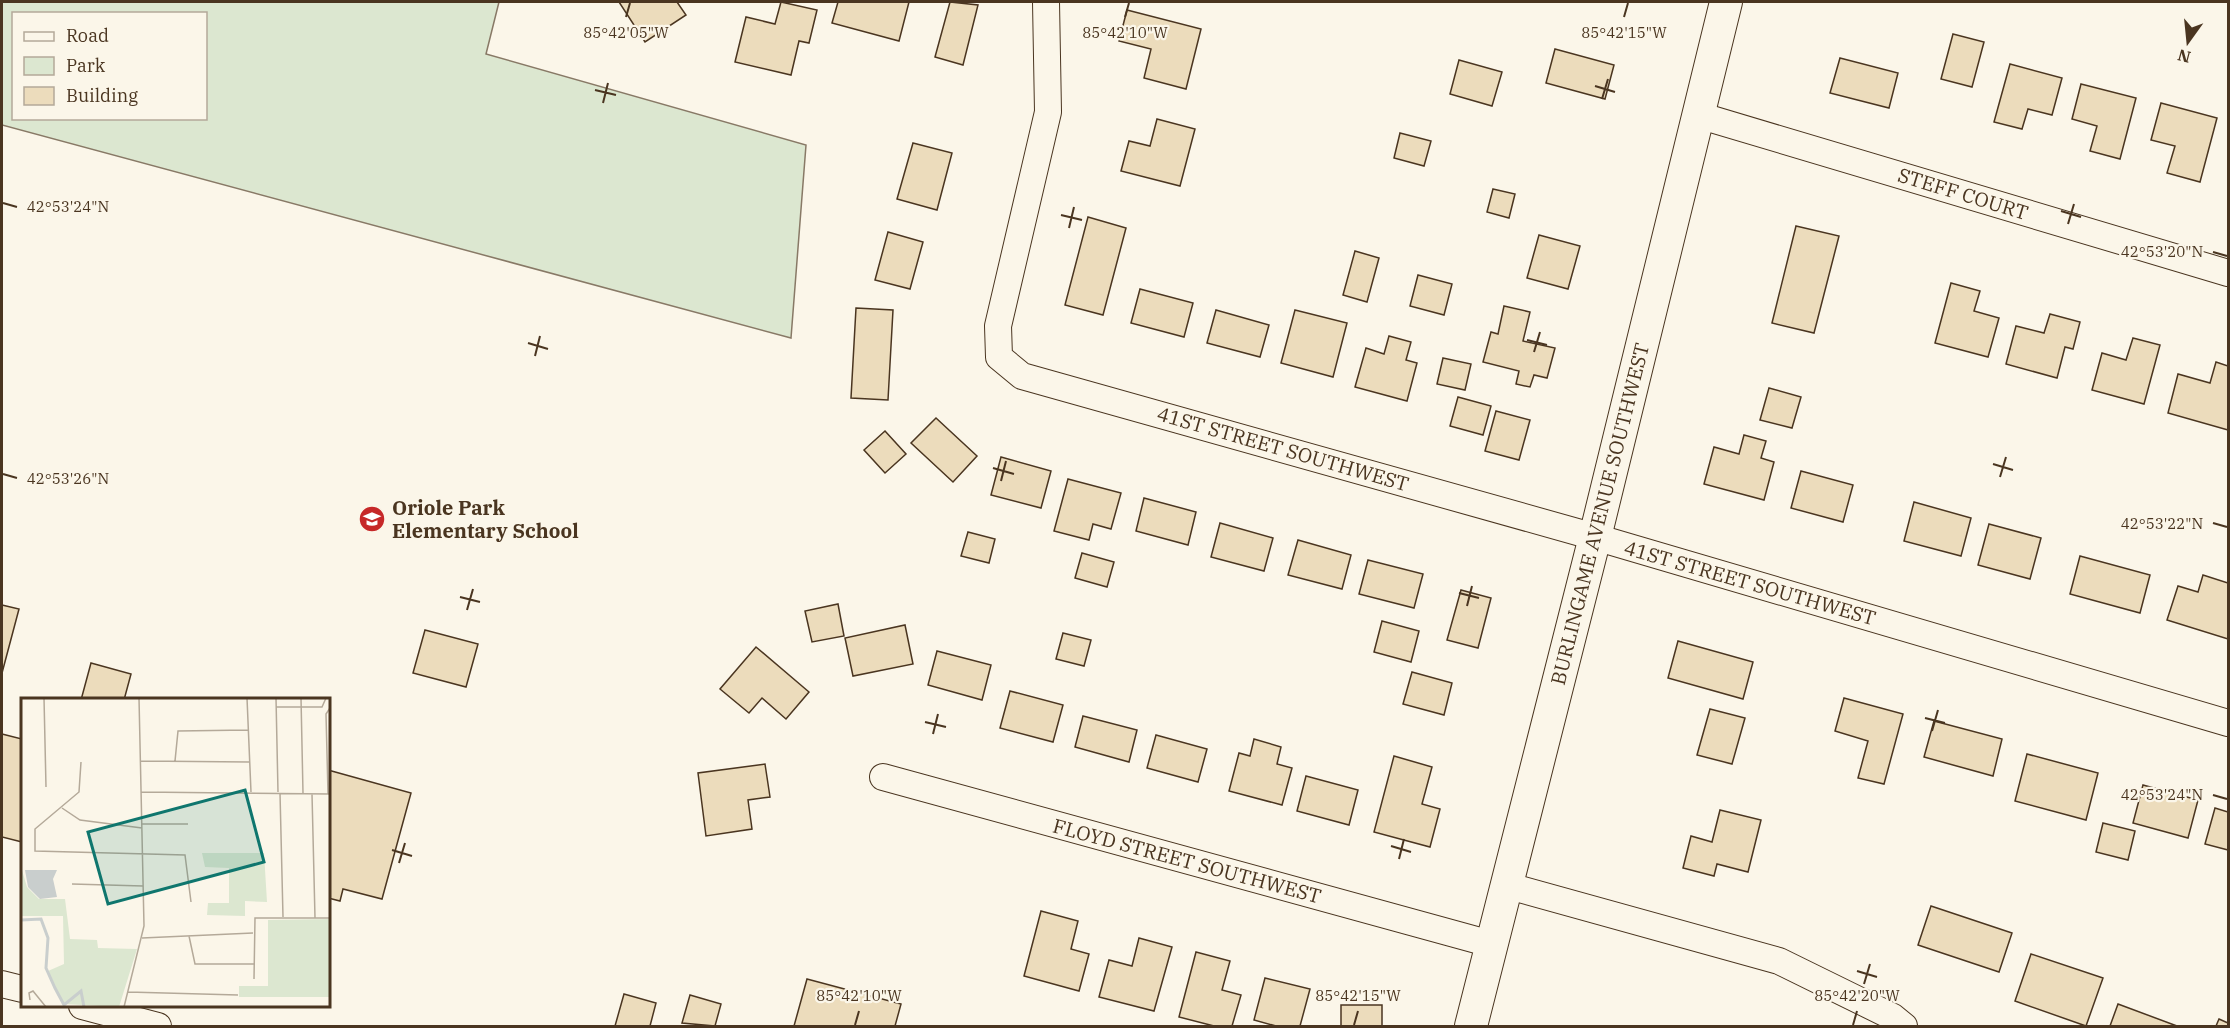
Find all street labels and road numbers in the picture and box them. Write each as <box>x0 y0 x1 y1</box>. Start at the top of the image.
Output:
street label: STEFF COURT <box>1895 161 2032 226</box>
street label: BURLINGAME AVENUE SOUTHWEST <box>1544 340 1655 688</box>
street label: 41ST STREET SOUTHWEST <box>1154 400 1412 497</box>
street label: 41ST STREET SOUTHWEST <box>1621 534 1879 631</box>
street label: FLOYD STREET SOUTHWEST <box>1050 812 1324 909</box>

